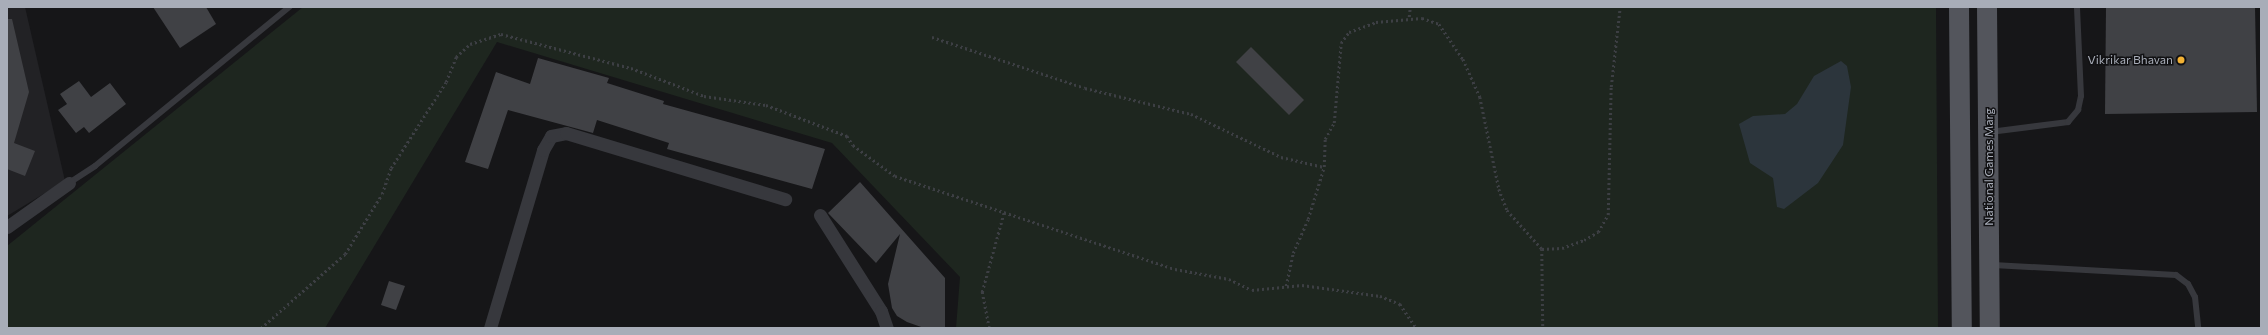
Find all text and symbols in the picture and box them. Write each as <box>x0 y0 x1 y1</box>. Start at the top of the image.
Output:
place label: Vikrikar Bhavan <box>2087 53 2173 67</box>
marker: Vikrikar Bhavan <box>2176 55 2186 65</box>
street label: National Games Marg <box>1982 108 1996 226</box>

